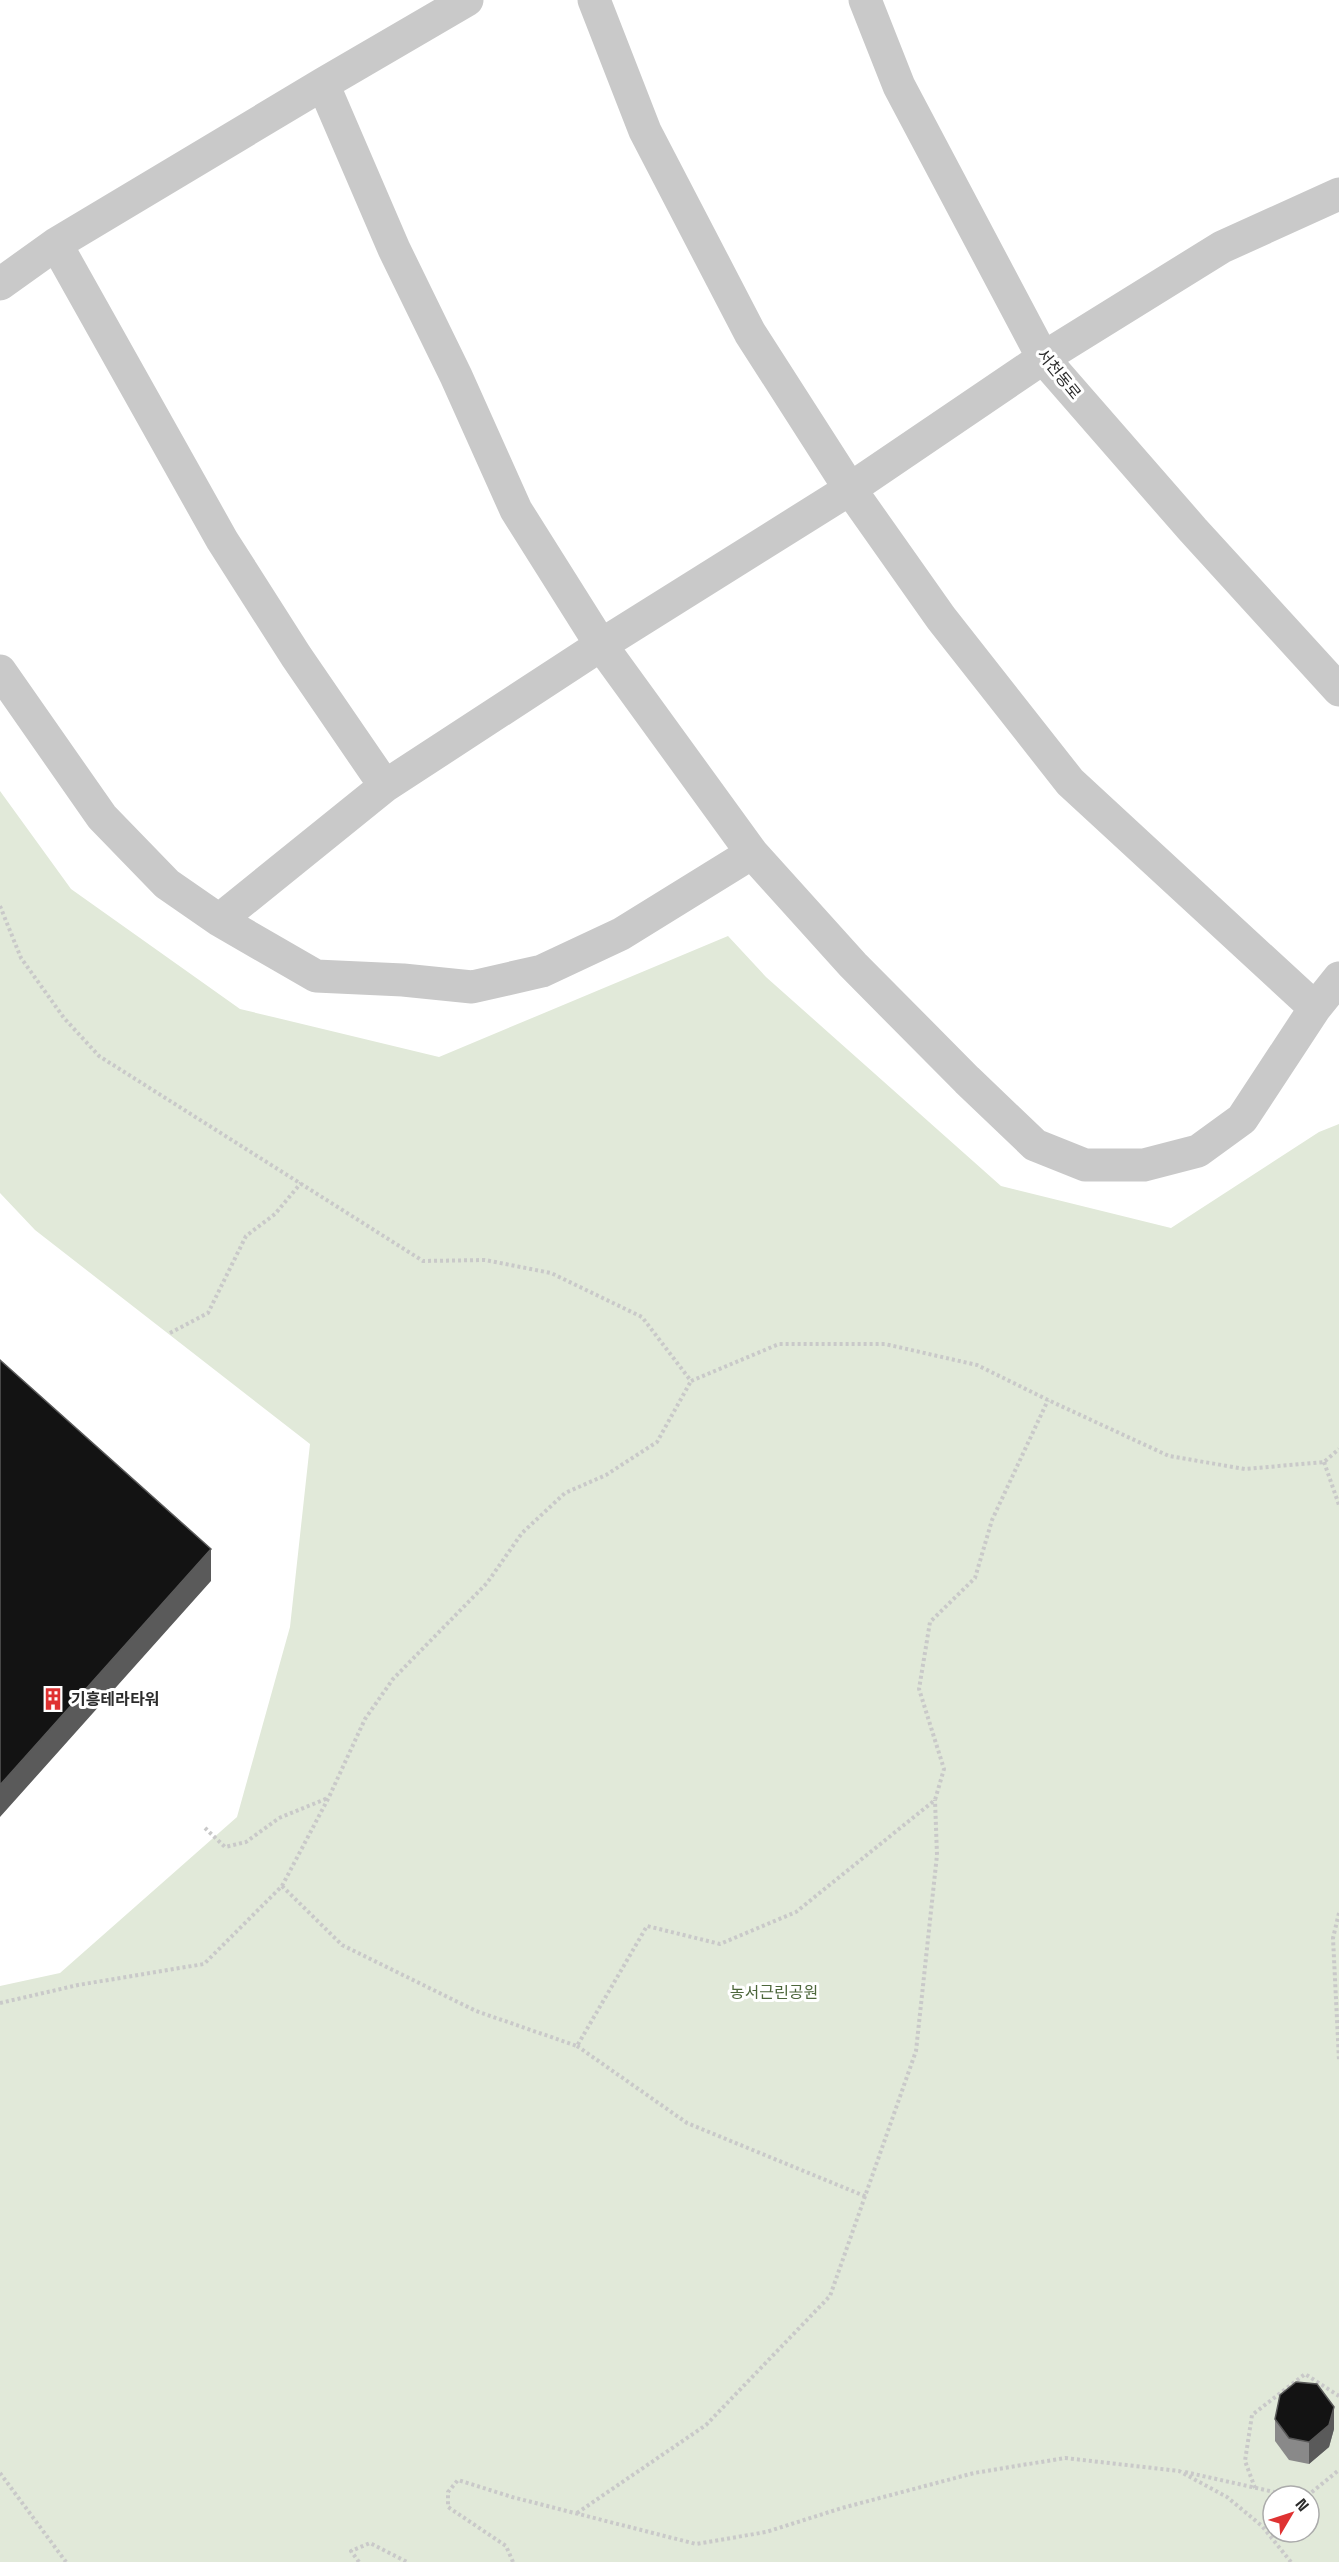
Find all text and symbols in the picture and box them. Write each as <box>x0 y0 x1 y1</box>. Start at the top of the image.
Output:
street label: 서천동로 <box>1032 345 1086 404</box>
building icon: 기흥테라타워 <box>40 1686 66 1712</box>
place label: 기흥테라타워 <box>71 1689 159 1710</box>
park label: 농서근린공원 <box>730 1982 818 2003</box>
north arrow <box>1261 2484 1321 2544</box>
text: N <box>1291 2494 1314 2516</box>

